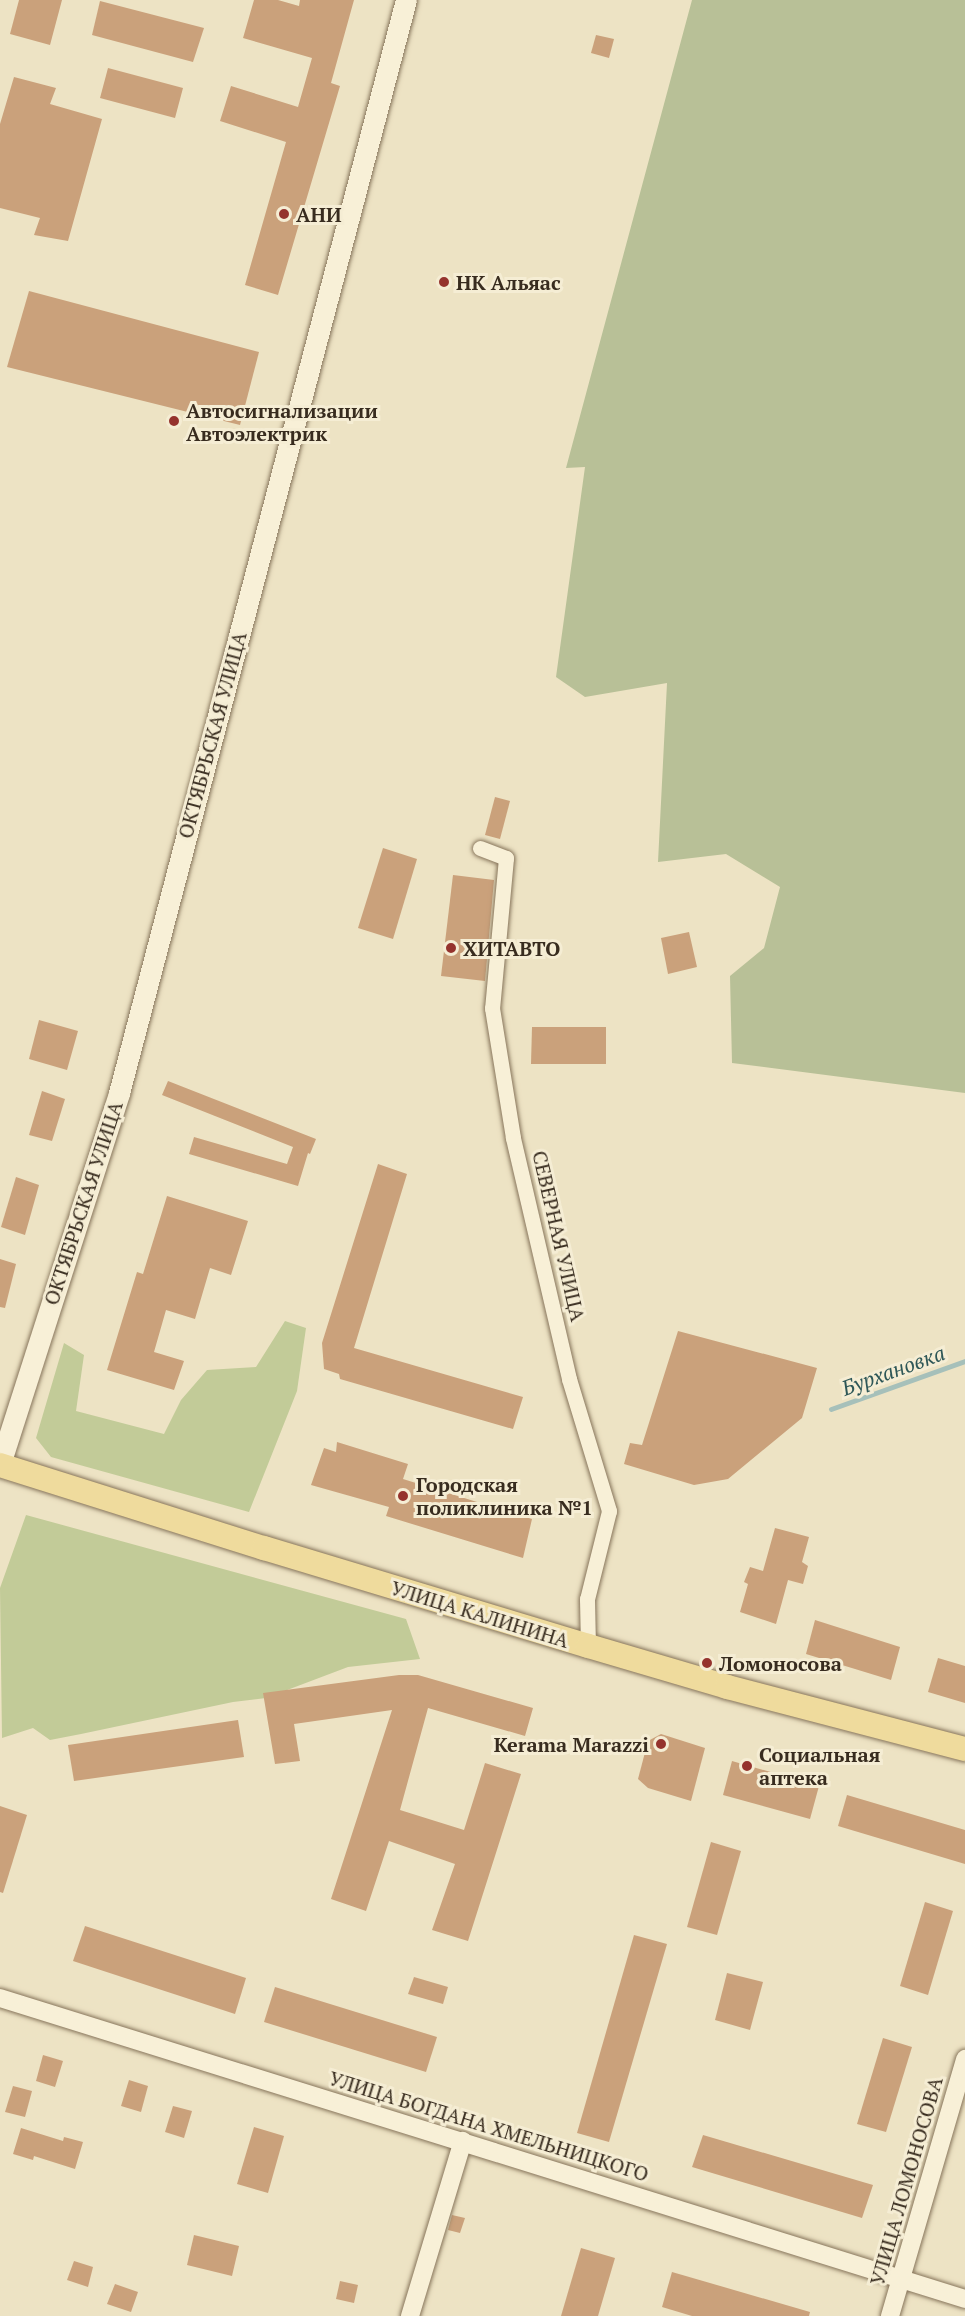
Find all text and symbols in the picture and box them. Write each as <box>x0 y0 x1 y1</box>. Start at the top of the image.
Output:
place label: АНИ <box>296 202 342 226</box>
marker: АНИ <box>277 207 291 221</box>
place label: НК Альяас <box>456 270 561 294</box>
marker: НК Альяас <box>437 275 451 289</box>
place label: Автосигнализации Автоэлектрик <box>186 398 378 445</box>
marker: Автосигнализации Автоэлектрик <box>167 414 181 428</box>
street label: ОКТЯБРЬСКАЯ УЛИЦА <box>173 629 251 841</box>
place label: ХИТАВТО <box>463 936 560 960</box>
marker: ХИТАВТО <box>444 941 458 955</box>
street label: ОКТЯБРЬСКАЯ УЛИЦА <box>39 1098 127 1308</box>
street label: СЕВЕРНАЯ УЛИЦА <box>528 1148 590 1324</box>
water label: Бурхановка <box>838 1340 948 1400</box>
place label: Городская поликлиника №1 <box>416 1472 593 1519</box>
marker: Городская поликлиника №1 <box>394 1487 412 1505</box>
street label: УЛИЦА КАЛИНИНА <box>388 1575 572 1653</box>
place label: Ломоносова <box>719 1651 842 1675</box>
marker: Ломоносова <box>700 1656 714 1670</box>
place label: Kerama Marazzi <box>494 1732 649 1756</box>
marker: Kerama Marazzi <box>654 1737 668 1751</box>
place label: Социальная аптека <box>759 1742 880 1789</box>
marker: Социальная аптека <box>740 1759 754 1773</box>
street label: УЛИЦА БОГДАНА ХМЕЛЬНИЦКОГО <box>326 2066 652 2186</box>
street label: УЛИЦА ЛОМОНОСОВА <box>865 2074 947 2288</box>

